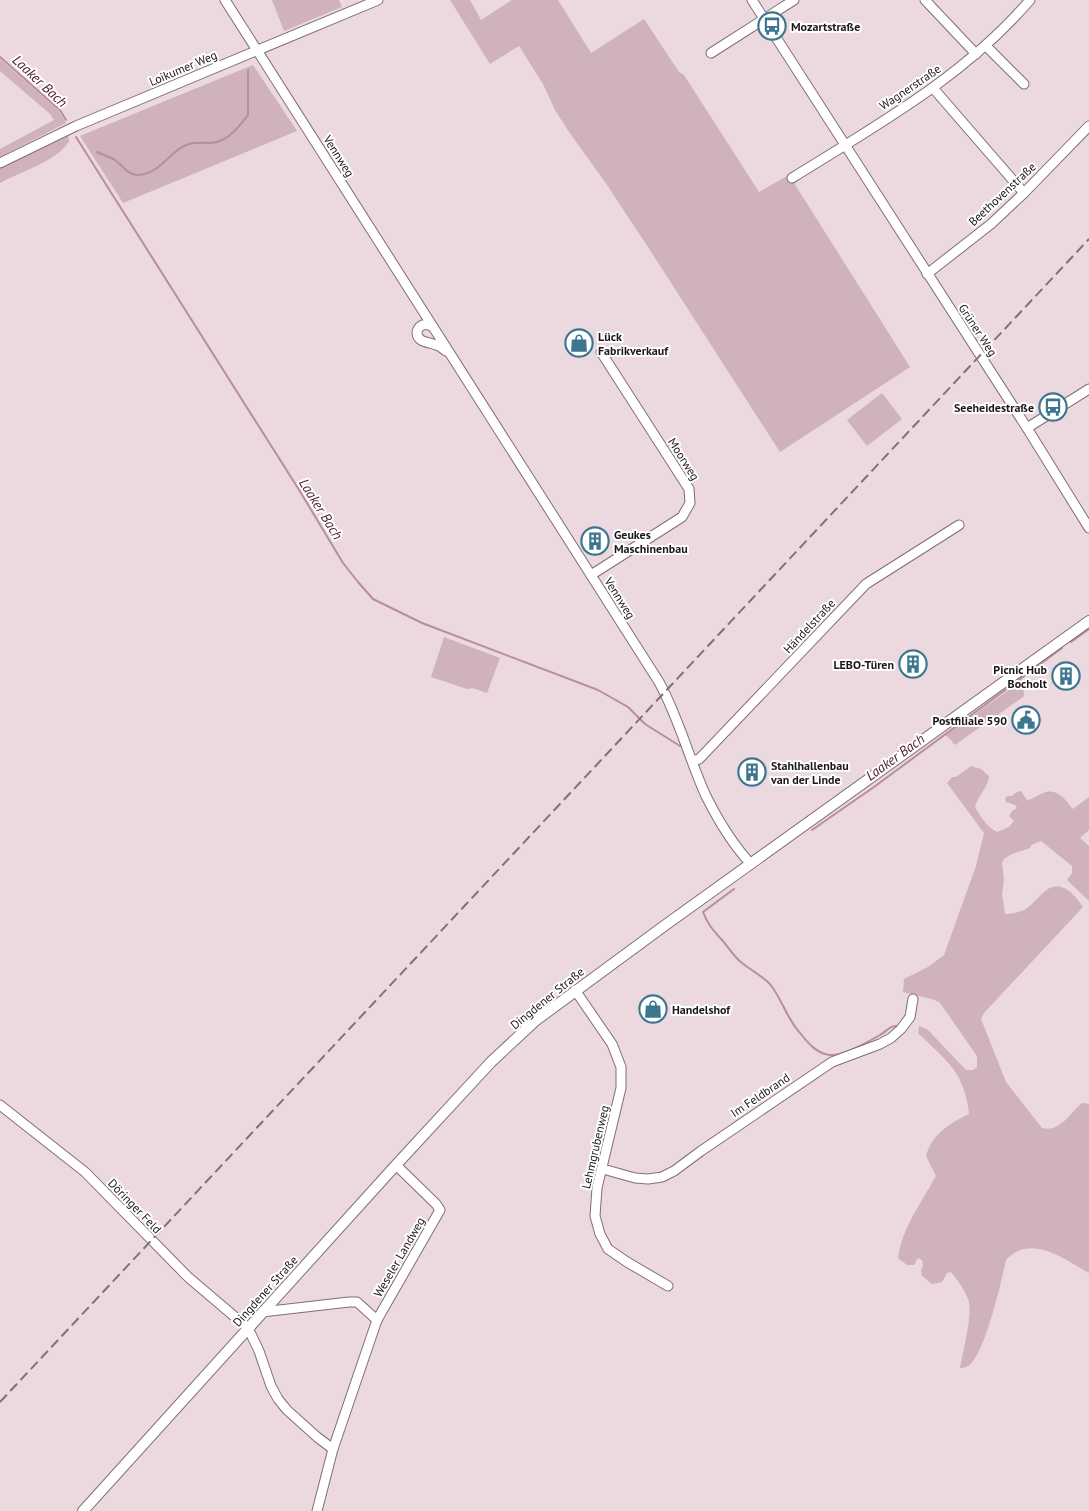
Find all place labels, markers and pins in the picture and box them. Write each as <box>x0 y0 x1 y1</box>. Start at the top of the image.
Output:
bus stop icon: Mozartstraße <box>757 11 787 41</box>
place label: Mozartstraße <box>791 19 860 34</box>
shop icon: Lück Fabrikverkauf <box>564 328 594 358</box>
place label: Lück Fabrikverkauf <box>598 329 669 358</box>
bus stop icon: Seeheidestraße <box>1038 392 1068 422</box>
place label: Seeheidestraße <box>954 400 1034 415</box>
building icon: Geukes Maschinenbau <box>580 526 610 556</box>
place label: Geukes Maschinenbau <box>614 527 688 556</box>
building icon: LEBO-Türen <box>898 649 928 679</box>
place label: LEBO-Türen <box>833 657 894 672</box>
building icon: Picnic Hub Bocholt <box>1051 661 1081 691</box>
place label: Picnic Hub Bocholt <box>993 662 1048 691</box>
public building icon: Postfiliale 590 <box>1011 705 1041 735</box>
place label: Postfiliale 590 <box>932 713 1007 728</box>
building icon: Stahlhallenbau van der Linde <box>737 757 767 787</box>
place label: Stahlhallenbau van der Linde <box>770 758 849 787</box>
shop icon: Handelshof <box>638 994 668 1024</box>
place label: Handelshof <box>672 1002 731 1017</box>

